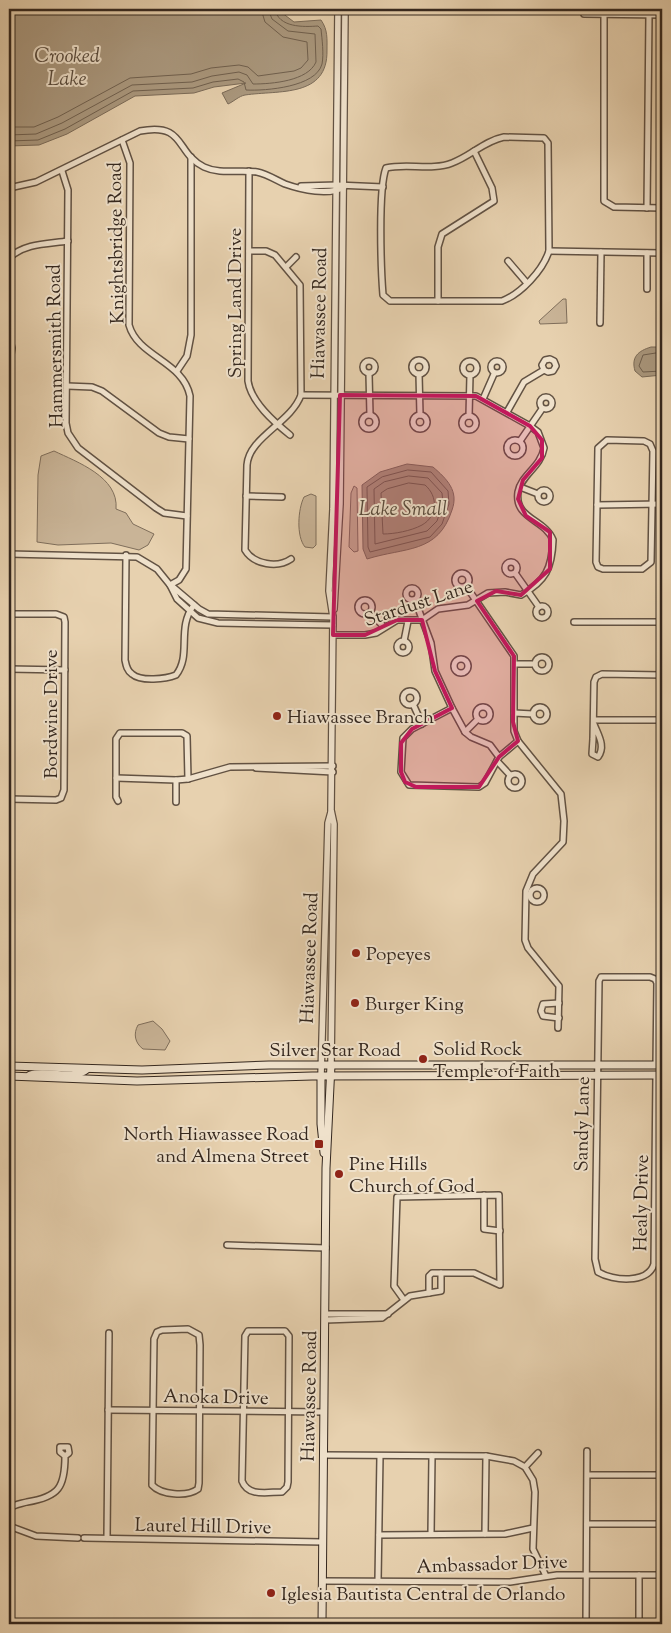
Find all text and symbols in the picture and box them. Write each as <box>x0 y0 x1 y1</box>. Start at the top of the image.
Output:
water label: Crooked Lake <box>34 43 100 95</box>
street label: Knightsbridge Road <box>103 161 132 324</box>
street label: Spring Land Drive <box>223 228 250 378</box>
street label: Hiawassee Road <box>306 247 335 379</box>
street label: Hammersmith Road <box>42 264 71 428</box>
water label: Lake Small <box>359 496 447 525</box>
street label: Stardust Lane <box>361 574 477 635</box>
street label: Bordwine Drive <box>39 649 66 779</box>
place label: Hiawassee Branch <box>287 705 434 732</box>
marker: Hiawassee Branch <box>271 710 283 722</box>
street label: Hiawassee Road <box>295 892 326 1024</box>
place label: Popeyes <box>366 942 431 969</box>
marker: Popeyes <box>350 947 362 959</box>
place label: Burger King <box>365 992 464 1019</box>
marker: Burger King <box>349 997 361 1009</box>
place label: Solid Rock Temple of Faith <box>433 1037 560 1086</box>
street label: Silver Star Road <box>269 1038 401 1065</box>
marker: Solid Rock Temple of Faith <box>417 1053 429 1065</box>
street label: Sandy Lane <box>569 1076 598 1172</box>
place label: North Hiawassee Road and Almena Street <box>124 1122 310 1171</box>
marker: North Hiawassee Road and Almena Street <box>313 1138 325 1150</box>
place label: Pine Hills Church of God <box>349 1152 475 1201</box>
street label: Healy Drive <box>628 1154 657 1252</box>
marker: Pine Hills Church of God <box>333 1168 345 1180</box>
street label: Hiawassee Road <box>296 1330 325 1462</box>
street label: Anoka Drive <box>163 1384 269 1413</box>
street label: Laurel Hill Drive <box>134 1513 272 1542</box>
street label: Ambassador Drive <box>416 1549 568 1582</box>
place label: Iglesia Bautista Central de Orlando <box>281 1582 565 1609</box>
marker: Iglesia Bautista Central de Orlando <box>265 1587 277 1599</box>

